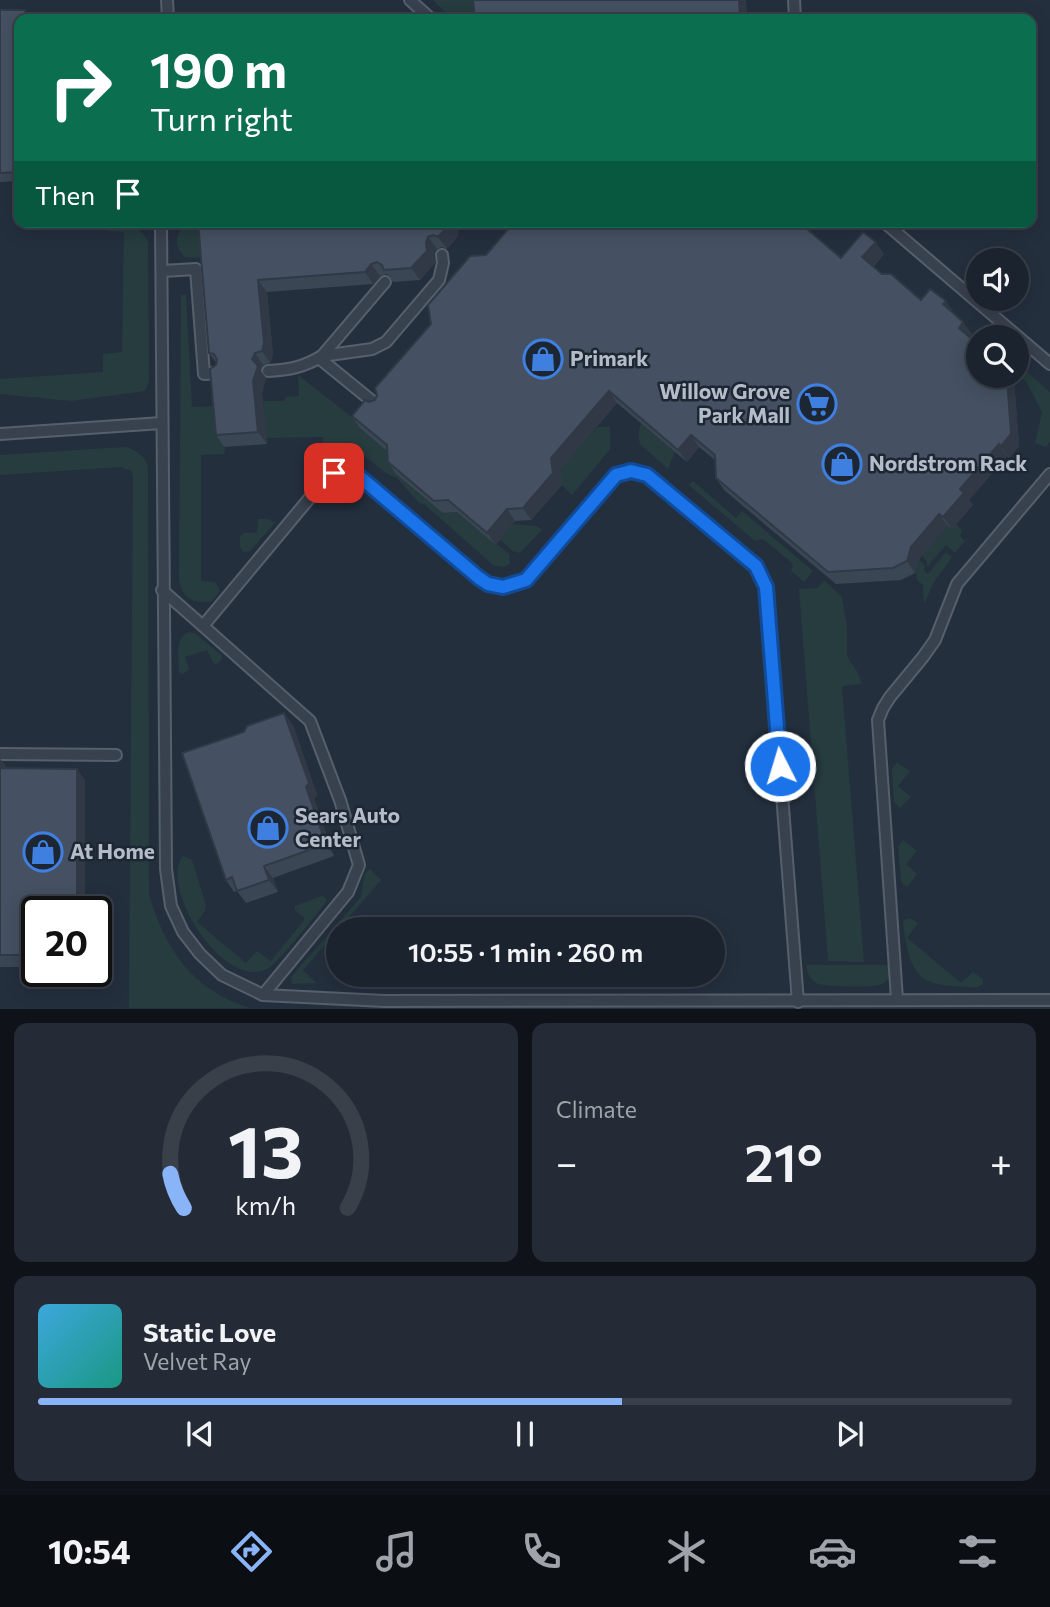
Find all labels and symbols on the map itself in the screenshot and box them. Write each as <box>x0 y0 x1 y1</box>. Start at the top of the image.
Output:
shop icon: Primark <box>522 338 564 380</box>
place label: Primark <box>570 345 648 370</box>
place label: Willow Grove Park Mall <box>659 378 790 427</box>
supermarket icon: Willow Grove Park Mall <box>796 383 838 425</box>
pin <box>304 443 364 503</box>
shop icon: Nordstrom Rack <box>821 443 863 485</box>
place label: Nordstrom Rack <box>869 450 1027 475</box>
position arrow <box>743 729 817 803</box>
place label: Sears Auto Center <box>295 802 400 851</box>
shop icon: Sears Auto Center <box>247 807 289 849</box>
shop icon: At Home <box>22 831 64 873</box>
place label: At Home <box>70 838 155 863</box>
speed limit sign: 20 <box>21 896 112 987</box>

